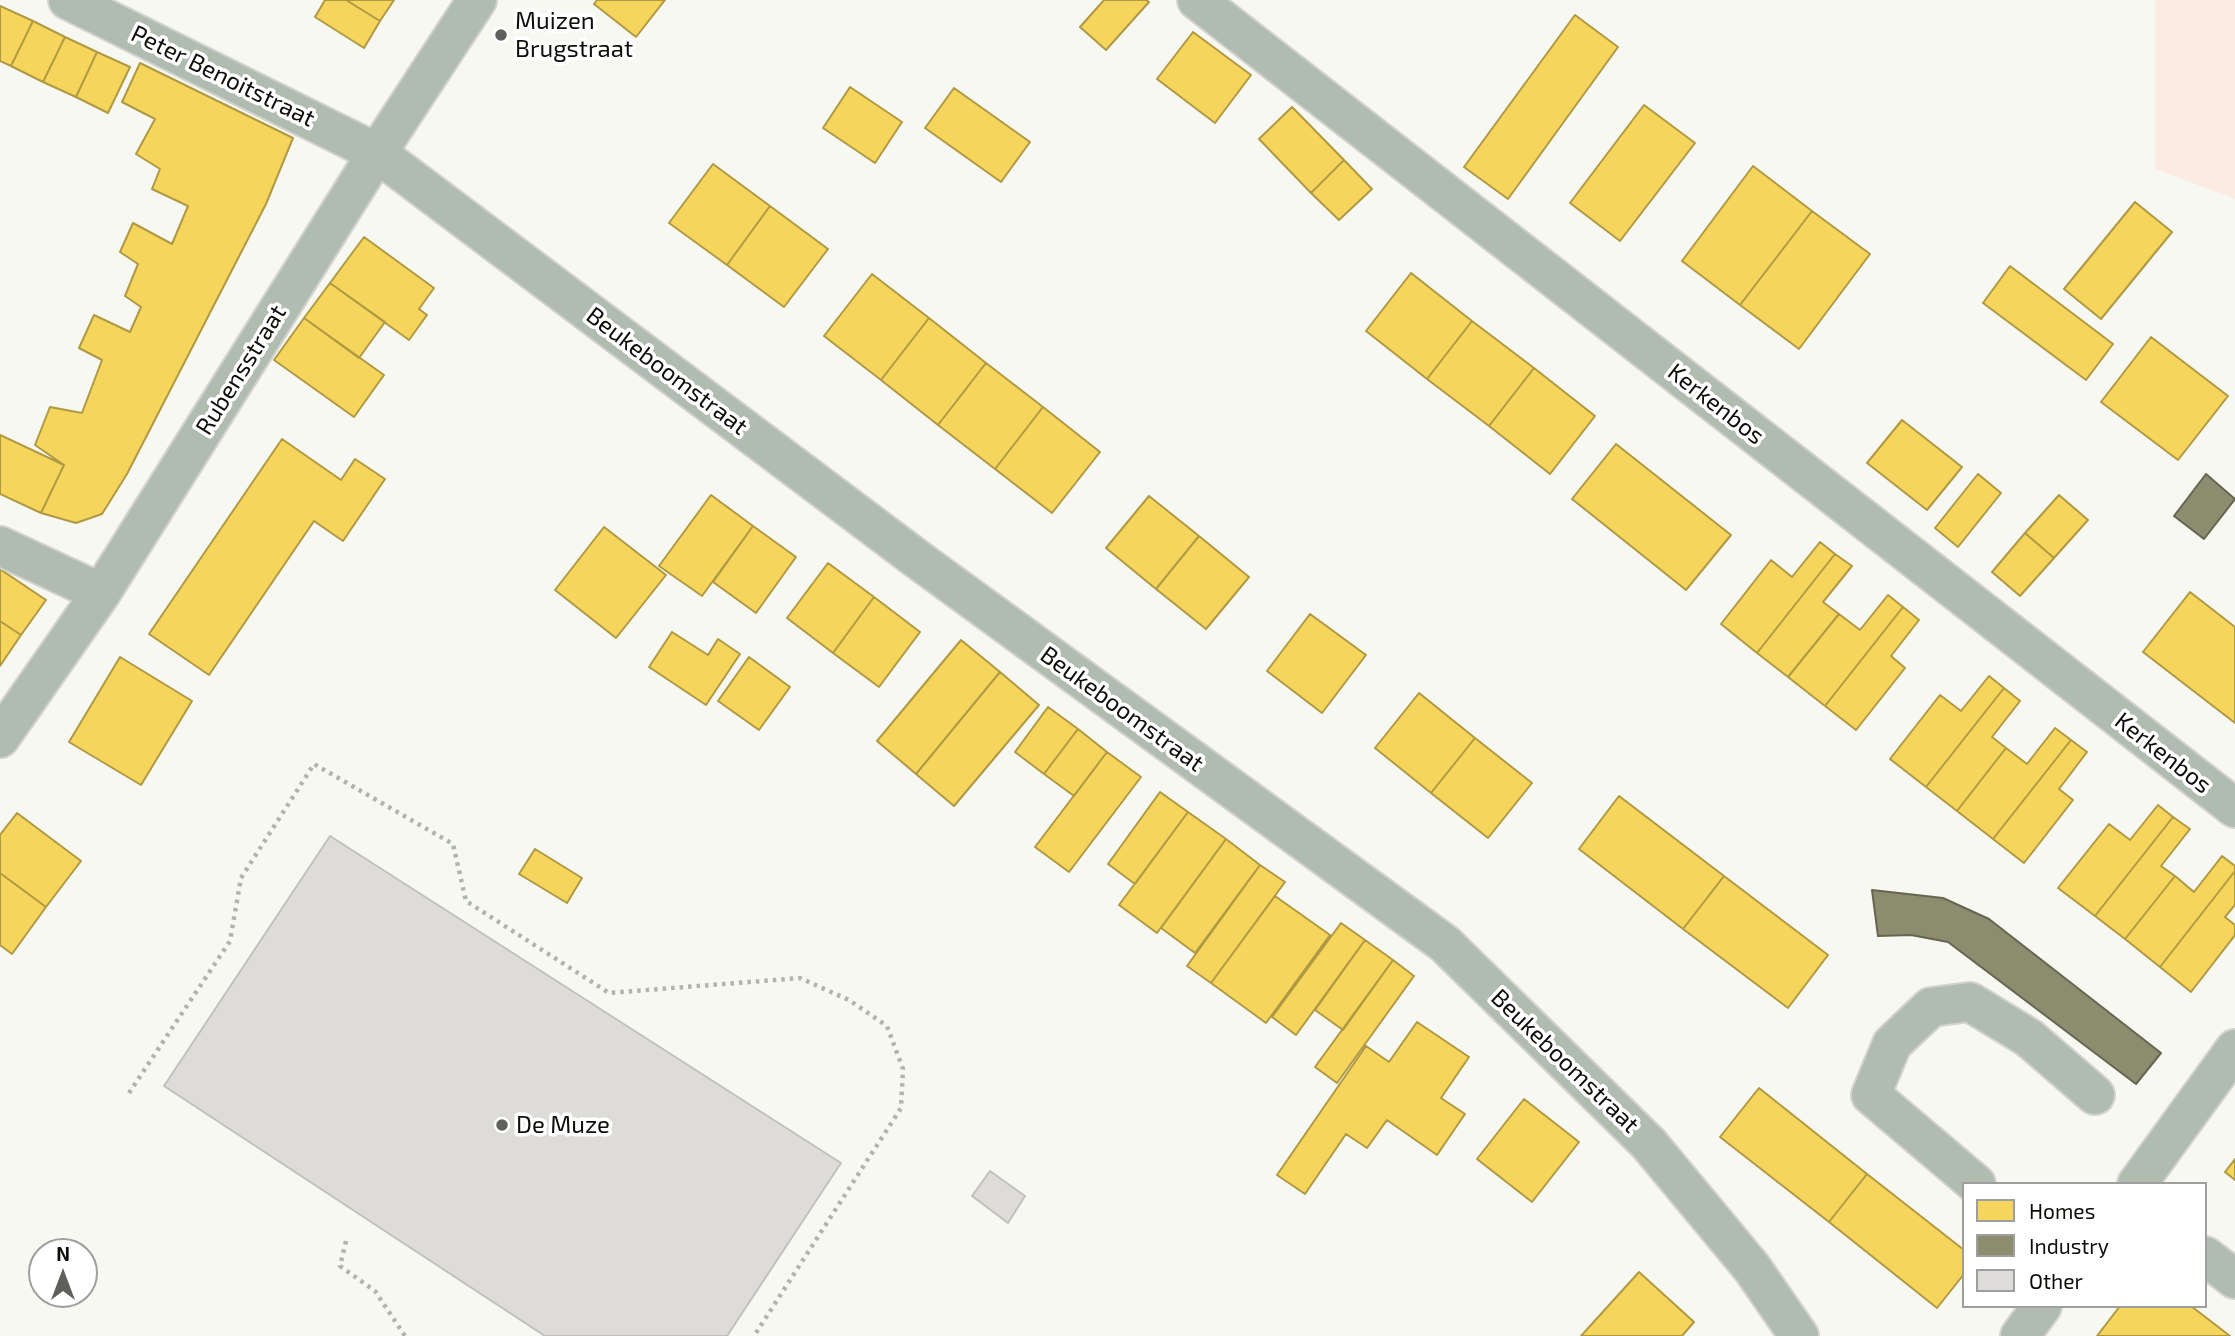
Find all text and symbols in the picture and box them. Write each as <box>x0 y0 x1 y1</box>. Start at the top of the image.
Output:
place label: Muizen Brugstraat <box>515 7 633 63</box>
street label: Peter Benoitstraat <box>126 19 320 133</box>
marker: Muizen Brugstraat <box>493 27 509 43</box>
street label: Rubensstraat <box>190 300 292 440</box>
street label: Beukeboomstraat <box>581 301 753 441</box>
street label: Kerkenbos <box>1662 357 1770 451</box>
street label: Beukeboomstraat <box>1035 640 1209 778</box>
street label: Kerkenbos <box>2109 706 2217 800</box>
street label: Beukeboomstraat <box>1485 983 1645 1139</box>
place label: De Muze <box>516 1111 610 1139</box>
marker: De Muze <box>494 1117 510 1133</box>
legend <box>1962 1182 2207 1308</box>
text: Homes <box>2029 1198 2095 1223</box>
text: Industry <box>2029 1233 2109 1258</box>
north arrow <box>28 1238 98 1308</box>
text: N <box>56 1242 70 1265</box>
text: Other <box>2029 1268 2083 1293</box>

